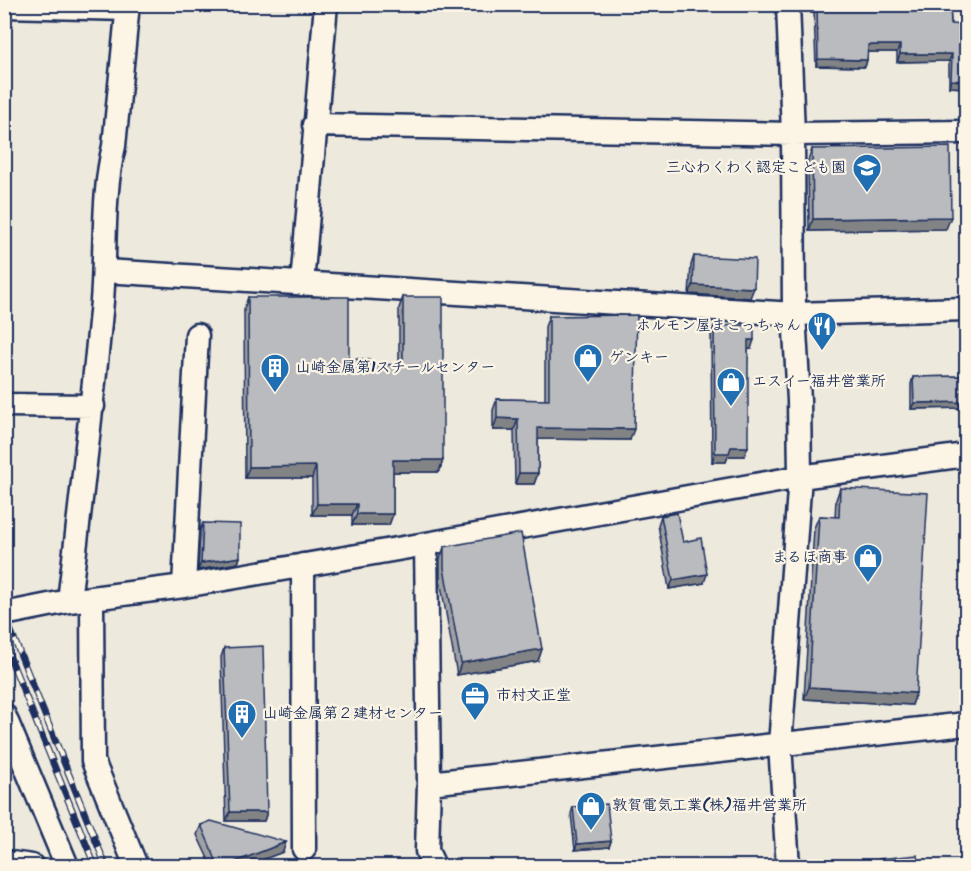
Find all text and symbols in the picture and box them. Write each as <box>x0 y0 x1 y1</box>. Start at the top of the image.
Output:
school or university icon: 三心わくわく認定こども園 <box>851 152 883 194</box>
place label: 三心わくわく認定こども園 <box>666 156 846 180</box>
restaurant icon: ホルモン屋まこっちゃん <box>806 310 838 352</box>
place label: ホルモン屋まこっちゃん <box>636 314 801 338</box>
shop icon: ゲンキー <box>572 342 604 384</box>
place label: ゲンキー <box>609 346 669 370</box>
building icon: 山崎金属第1スチールセンター <box>259 352 291 394</box>
place label: 山崎金属第1スチールセンター <box>296 356 495 380</box>
shop icon: エスイー福井営業所 <box>715 366 747 408</box>
place label: エスイー福井営業所 <box>752 370 886 394</box>
shop icon: まるほ商事 <box>852 542 884 584</box>
place label: まるほ商事 <box>772 546 847 570</box>
office icon: 市村文正堂 <box>459 680 491 722</box>
place label: 市村文正堂 <box>496 684 571 708</box>
building icon: 山崎金属第２建材センター <box>226 698 258 740</box>
place label: 山崎金属第２建材センター <box>263 702 443 726</box>
shop icon: 敦賀電気工業(株)福井営業所 <box>575 790 607 832</box>
place label: 敦賀電気工業(株)福井営業所 <box>612 794 807 818</box>

